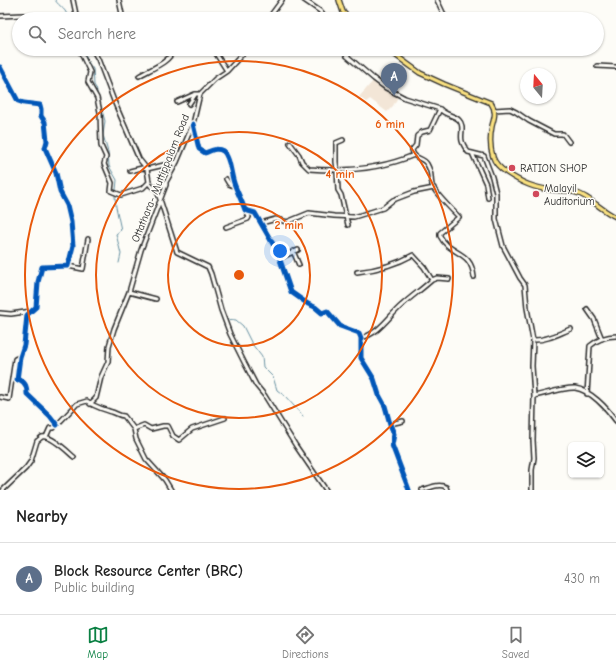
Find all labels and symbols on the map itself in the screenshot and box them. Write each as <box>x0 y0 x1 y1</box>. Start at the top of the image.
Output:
pin: A <box>381 63 407 96</box>
north arrow <box>520 68 556 104</box>
street label: Ottathara- Muttippalam Road <box>129 112 192 244</box>
text: 6 min <box>375 117 405 131</box>
place label: RATION SHOP <box>520 162 587 175</box>
marker: RATION SHOP <box>507 163 517 173</box>
text: 4 min <box>326 167 354 181</box>
place label: Malayil Auditorium <box>544 182 595 208</box>
marker: Malayil Auditorium <box>531 189 541 199</box>
text: 2 min <box>274 218 304 232</box>
your location <box>270 241 290 261</box>
centre of rings <box>232 268 246 282</box>

